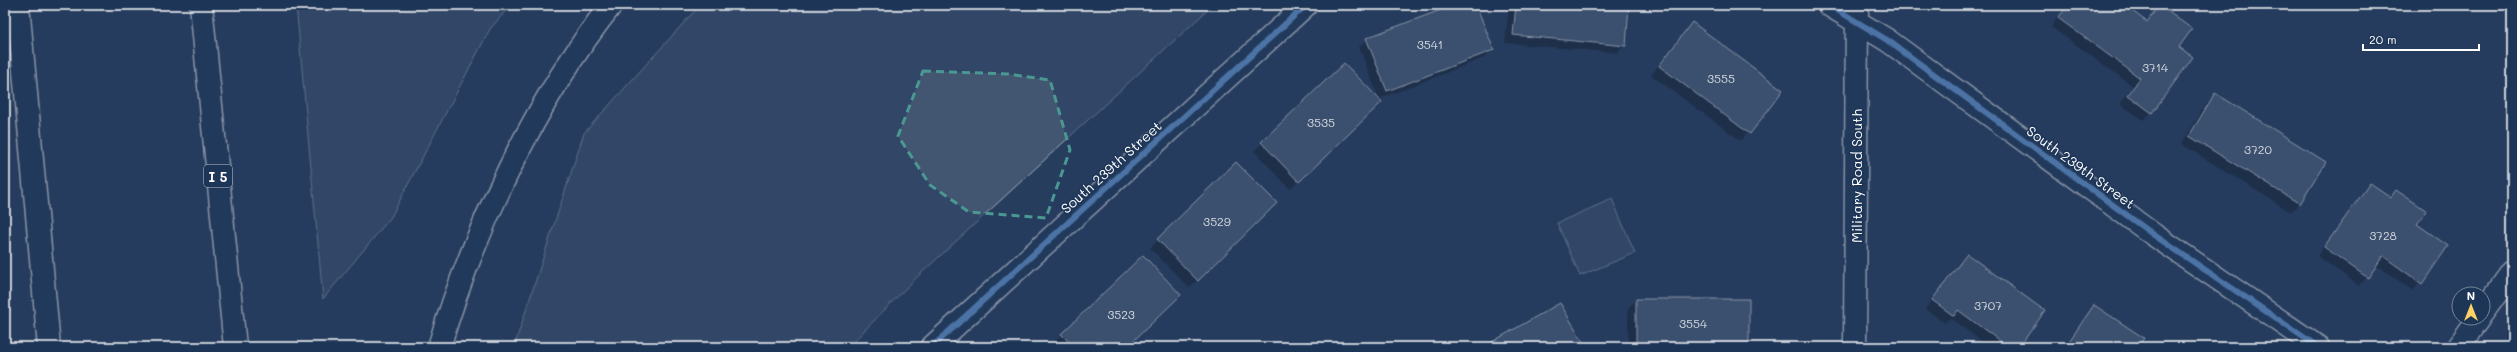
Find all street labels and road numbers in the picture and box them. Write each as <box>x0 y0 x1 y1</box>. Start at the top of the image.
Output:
street label: Military Road South <box>1847 109 1866 243</box>
street label: South 239th Street <box>1056 117 1166 217</box>
street label: South 239th Street <box>2023 121 2139 213</box>
road number: I 5 <box>204 165 232 187</box>

